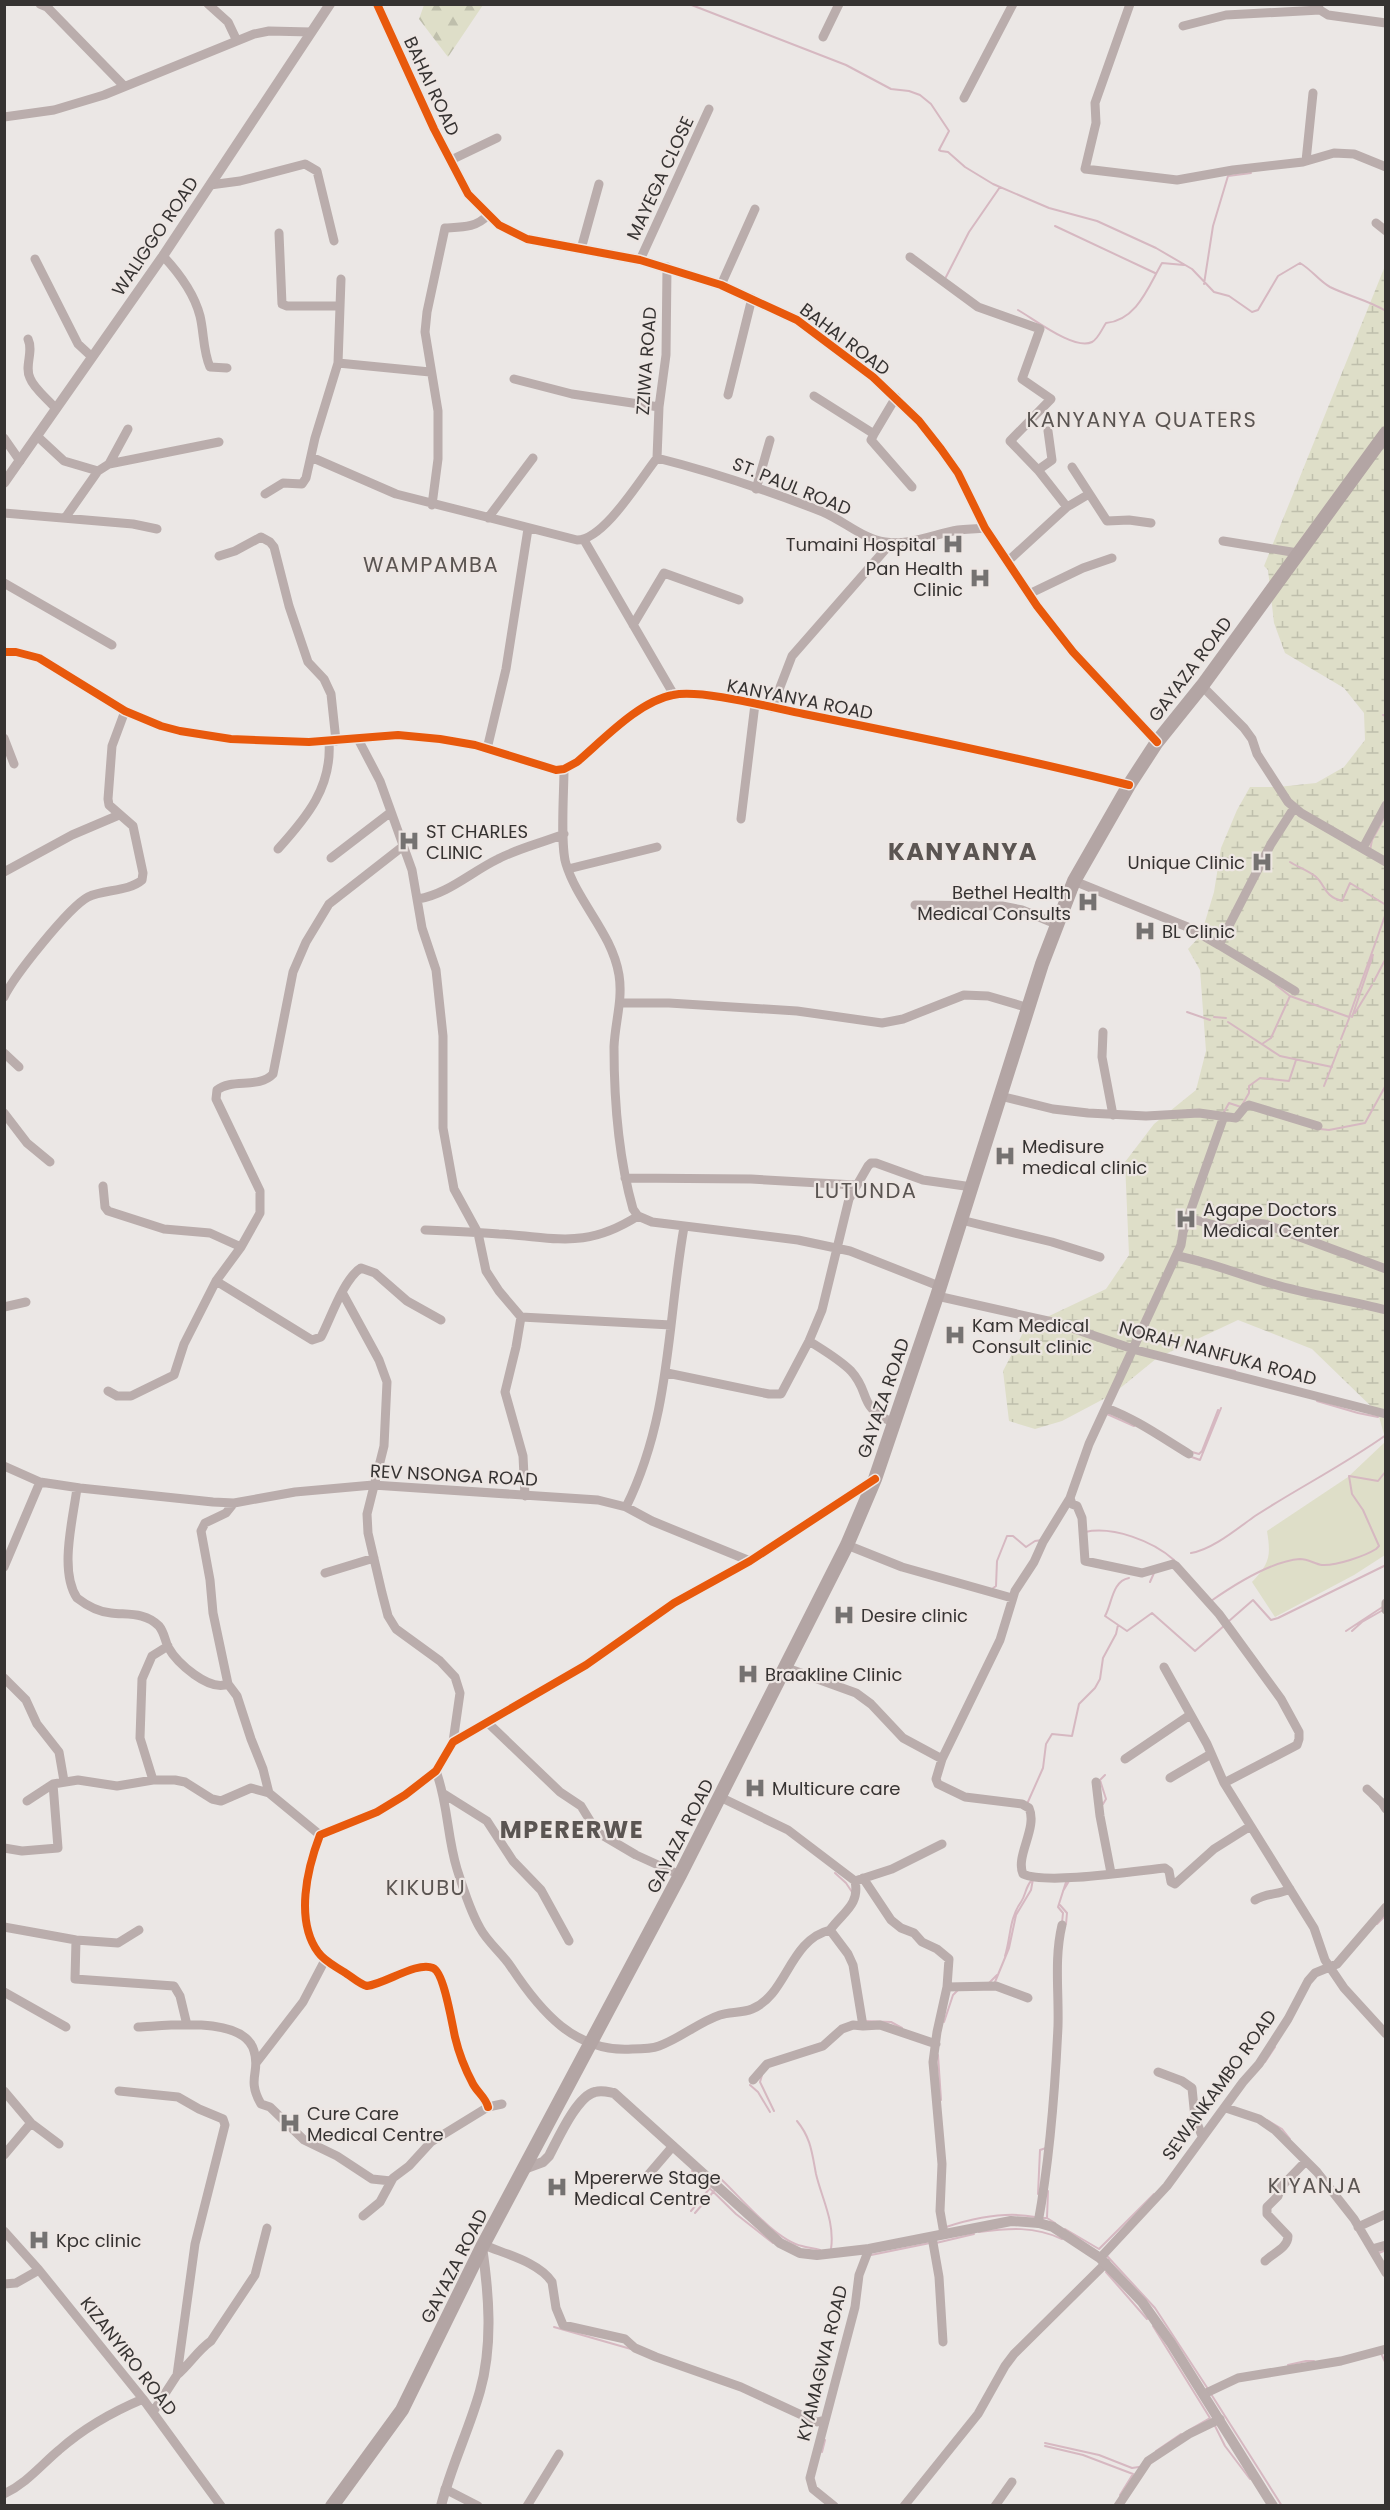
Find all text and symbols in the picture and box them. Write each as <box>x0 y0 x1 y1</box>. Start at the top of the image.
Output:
street label: BAHAI ROAD <box>398 32 466 140</box>
street label: MAYEGA CLOSE <box>620 112 700 244</box>
street label: WALIGGO ROAD <box>106 171 204 301</box>
street label: BAHAI ROAD <box>795 297 895 381</box>
street label: ZZIWA ROAD <box>630 306 662 416</box>
district label: KANYANYA QUATERS <box>1027 405 1257 434</box>
street label: ST. PAUL ROAD <box>729 451 855 521</box>
place label: Tumaini Hospital <box>786 532 936 557</box>
hospital icon: Tumaini Hospital <box>941 532 965 556</box>
district label: WAMPAMBA <box>363 550 499 579</box>
place label: Pan Health Clinic <box>866 556 963 602</box>
hospital icon: Pan Health Clinic <box>968 566 992 590</box>
street label: GAYAZA ROAD <box>1142 611 1238 727</box>
street label: KANYANYA ROAD <box>725 673 875 725</box>
place label: ST CHARLES CLINIC <box>426 819 528 865</box>
hospital icon: ST CHARLES CLINIC <box>397 829 421 853</box>
district label: KANYANYA <box>888 835 1038 868</box>
place label: Unique Clinic <box>1128 850 1245 875</box>
hospital icon: Unique Clinic <box>1250 850 1274 874</box>
place label: Bethel Health Medical Consults <box>917 880 1071 926</box>
hospital icon: Bethel Health Medical Consults <box>1076 890 1100 914</box>
hospital icon: BL Clinic <box>1133 919 1157 943</box>
place label: BL Clinic <box>1162 919 1235 944</box>
place label: Medisure medical clinic <box>1022 1134 1147 1180</box>
hospital icon: Medisure medical clinic <box>993 1144 1017 1168</box>
district label: LUTUNDA <box>814 1176 918 1205</box>
place label: Agape Doctors Medical Center <box>1203 1197 1340 1243</box>
hospital icon: Agape Doctors Medical Center <box>1174 1207 1198 1231</box>
place label: Kam Medical Consult clinic <box>972 1313 1092 1359</box>
street label: NORAH NANFUKA ROAD <box>1116 1315 1320 1391</box>
hospital icon: Kam Medical Consult clinic <box>943 1323 967 1347</box>
street label: GAYAZA ROAD <box>851 1335 915 1461</box>
street label: REV NSONGA ROAD <box>369 1458 539 1492</box>
hospital icon: Desire clinic <box>832 1603 856 1627</box>
place label: Desire clinic <box>861 1603 968 1628</box>
hospital icon: Braakline Clinic <box>736 1662 760 1686</box>
place label: Braakline Clinic <box>765 1662 902 1687</box>
street label: GAYAZA ROAD <box>640 1774 720 1898</box>
hospital icon: Multicure care <box>743 1776 767 1800</box>
place label: Multicure care <box>772 1776 901 1801</box>
district label: MPERERWE <box>500 1813 644 1846</box>
district label: KIKUBU <box>386 1873 466 1902</box>
street label: SEWANKAMBO ROAD <box>1156 2005 1282 2165</box>
place label: Cure Care Medical Centre <box>307 2101 444 2147</box>
hospital icon: Cure Care Medical Centre <box>278 2111 302 2135</box>
place label: Mpererwe Stage Medical Centre <box>574 2165 721 2211</box>
district label: KIYANJA <box>1268 2171 1362 2200</box>
hospital icon: Mpererwe Stage Medical Centre <box>545 2175 569 2199</box>
street label: GAYAZA ROAD <box>414 2204 494 2328</box>
hospital icon: Kpc clinic <box>27 2228 51 2252</box>
place label: Kpc clinic <box>56 2228 141 2253</box>
street label: KYAMAGWA ROAD <box>791 2283 853 2443</box>
street label: KIZANYIRO ROAD <box>75 2291 183 2421</box>

